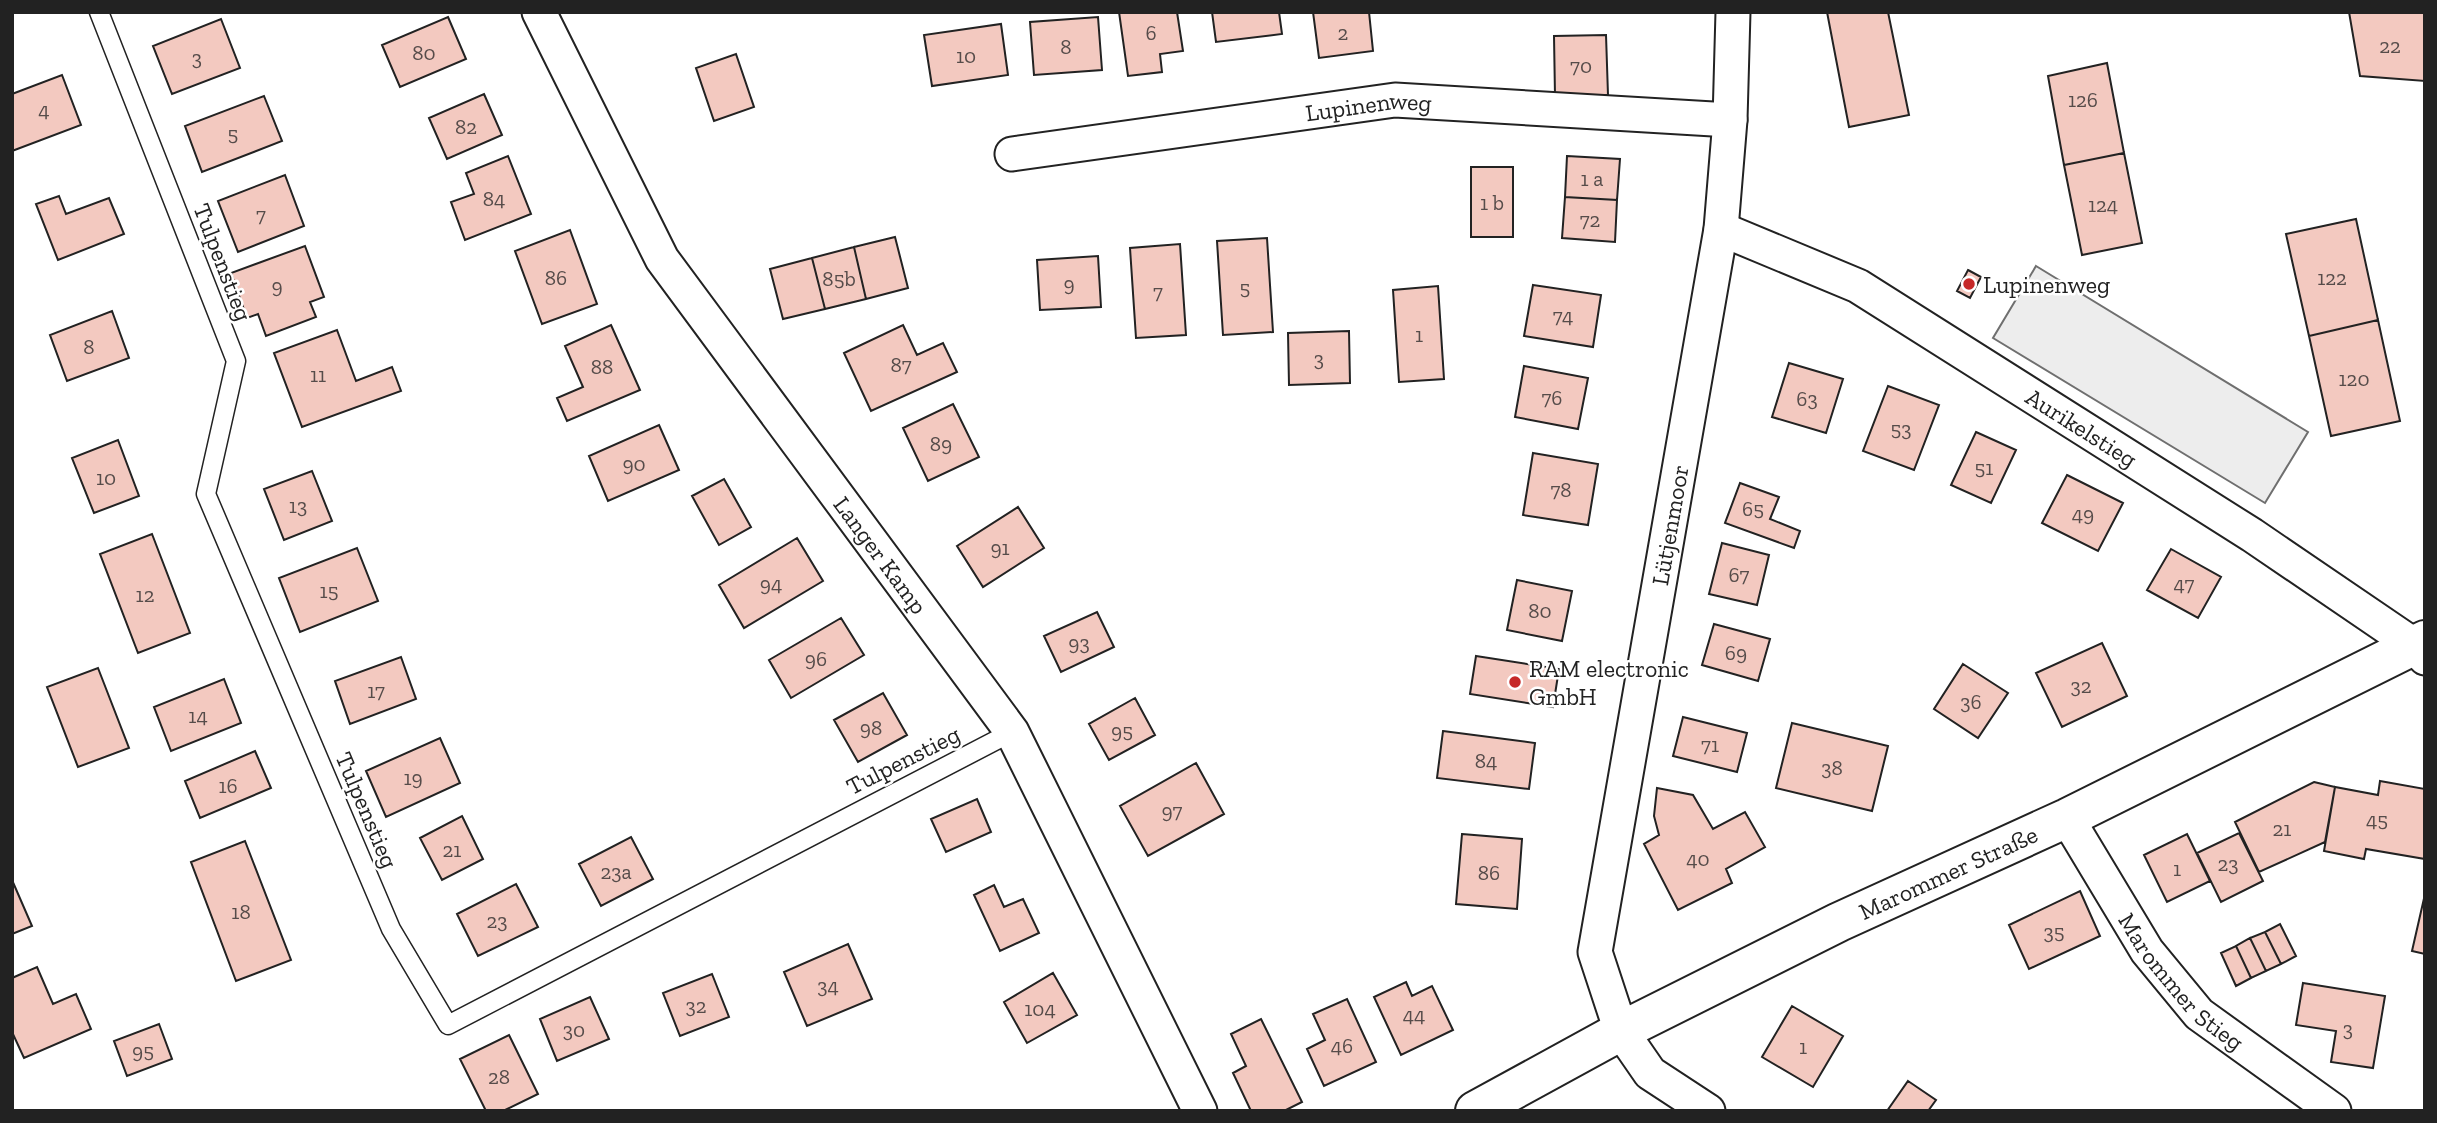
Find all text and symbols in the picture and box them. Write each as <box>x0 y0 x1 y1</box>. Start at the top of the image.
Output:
house number: 6 <box>1145 20 1157 45</box>
house number: 2 <box>1338 20 1348 45</box>
house number: 22 <box>2379 33 2401 58</box>
house number: 8 <box>1060 34 1072 59</box>
house number: 80 <box>412 40 436 65</box>
house number: 10 <box>956 43 976 68</box>
house number: 3 <box>192 45 202 70</box>
house number: 70 <box>1570 53 1592 78</box>
street label: Lupinenweg <box>1303 85 1433 127</box>
house number: 126 <box>2068 87 2098 112</box>
house number: 4 <box>38 97 50 122</box>
house number: 82 <box>455 114 477 139</box>
house number: 5 <box>228 121 238 146</box>
house number: 1 a <box>1581 166 1604 191</box>
house number: 84 <box>483 186 505 211</box>
house number: 1 b <box>1480 190 1504 215</box>
house number: 124 <box>2088 192 2118 217</box>
street label: Tulpenstieg <box>187 199 259 325</box>
house number: 7 <box>256 202 266 227</box>
house number: 72 <box>1580 207 1600 232</box>
house number: 86 <box>545 265 567 290</box>
house number: 122 <box>2317 265 2347 290</box>
house number: 85b <box>822 266 856 291</box>
place label: Lupinenweg <box>1983 270 2110 299</box>
house number: 9 <box>1063 271 1075 296</box>
house number: 9 <box>271 273 283 298</box>
house number: 5 <box>1240 275 1250 300</box>
marker: Lupinenweg <box>1961 276 1977 292</box>
house number: 7 <box>1153 279 1163 304</box>
house number: 74 <box>1553 303 1573 328</box>
house number: 1 <box>1415 322 1423 347</box>
house number: 8 <box>83 334 95 359</box>
house number: 3 <box>1314 346 1324 371</box>
house number: 87 <box>890 352 912 377</box>
house number: 88 <box>591 354 613 379</box>
house number: 11 <box>310 362 326 387</box>
house number: 120 <box>2339 366 2370 391</box>
street label: Aurikelstieg <box>2021 382 2143 473</box>
house number: 76 <box>1541 385 1563 410</box>
house number: 63 <box>1796 386 1818 411</box>
house number: 53 <box>1890 416 1912 441</box>
house number: 89 <box>930 431 952 456</box>
house number: 90 <box>622 451 646 476</box>
house number: 51 <box>1975 455 1993 480</box>
street label: Lütjenmoor <box>1645 462 1694 587</box>
house number: 10 <box>96 465 116 490</box>
house number: 78 <box>1550 477 1572 502</box>
street label: Langer Kamp <box>828 490 934 619</box>
house number: 13 <box>289 493 307 518</box>
house number: 65 <box>1742 496 1764 521</box>
house number: 49 <box>2072 501 2094 526</box>
house number: 91 <box>990 535 1010 560</box>
house number: 67 <box>1728 562 1750 587</box>
house number: 94 <box>760 571 782 596</box>
house number: 47 <box>2174 571 2195 596</box>
house number: 15 <box>320 578 338 603</box>
house number: 12 <box>136 582 154 607</box>
house number: 80 <box>1528 598 1552 623</box>
house number: 93 <box>1068 630 1090 655</box>
house number: 69 <box>1725 640 1747 665</box>
house number: 96 <box>805 646 827 671</box>
place label: RAM electronic GmbH <box>1529 654 1689 711</box>
house number: 32 <box>2070 673 2092 698</box>
marker: RAM electronic GmbH <box>1507 674 1523 690</box>
house number: 17 <box>367 678 385 703</box>
house number: 36 <box>1960 689 1982 714</box>
house number: 14 <box>188 703 208 728</box>
house number: 98 <box>860 715 882 740</box>
house number: 95 <box>1111 718 1133 743</box>
street label: Tulpenstieg <box>841 719 965 801</box>
house number: 71 <box>1701 732 1719 757</box>
street label: Tulpenstieg <box>330 747 404 873</box>
house number: 84 <box>1475 748 1497 773</box>
house number: 38 <box>1821 755 1843 780</box>
house number: 19 <box>403 765 423 790</box>
house number: 16 <box>218 773 238 798</box>
house number: 97 <box>1161 798 1183 823</box>
house number: 45 <box>2366 807 2388 832</box>
house number: 21 <box>2273 816 2291 841</box>
street label: Marommer Straße <box>1854 819 2042 926</box>
house number: 21 <box>443 837 461 862</box>
house number: 40 <box>1686 846 1710 871</box>
house number: 23 <box>2217 851 2239 876</box>
house number: 1 <box>2173 856 2181 881</box>
house number: 23a <box>600 859 632 884</box>
house number: 86 <box>1478 860 1500 885</box>
house number: 18 <box>231 899 251 924</box>
street label: Marommer Stieg <box>2113 907 2250 1056</box>
house number: 23 <box>486 908 508 933</box>
house number: 35 <box>2043 919 2065 944</box>
house number: 34 <box>817 973 839 998</box>
house number: 32 <box>685 993 707 1018</box>
house number: 104 <box>1024 996 1056 1021</box>
house number: 44 <box>1403 1002 1425 1027</box>
house number: 3 <box>2343 1016 2353 1041</box>
house number: 30 <box>563 1017 585 1042</box>
house number: 46 <box>1331 1033 1353 1058</box>
house number: 1 <box>1799 1034 1807 1059</box>
house number: 95 <box>132 1038 154 1063</box>
house number: 28 <box>488 1064 510 1089</box>

